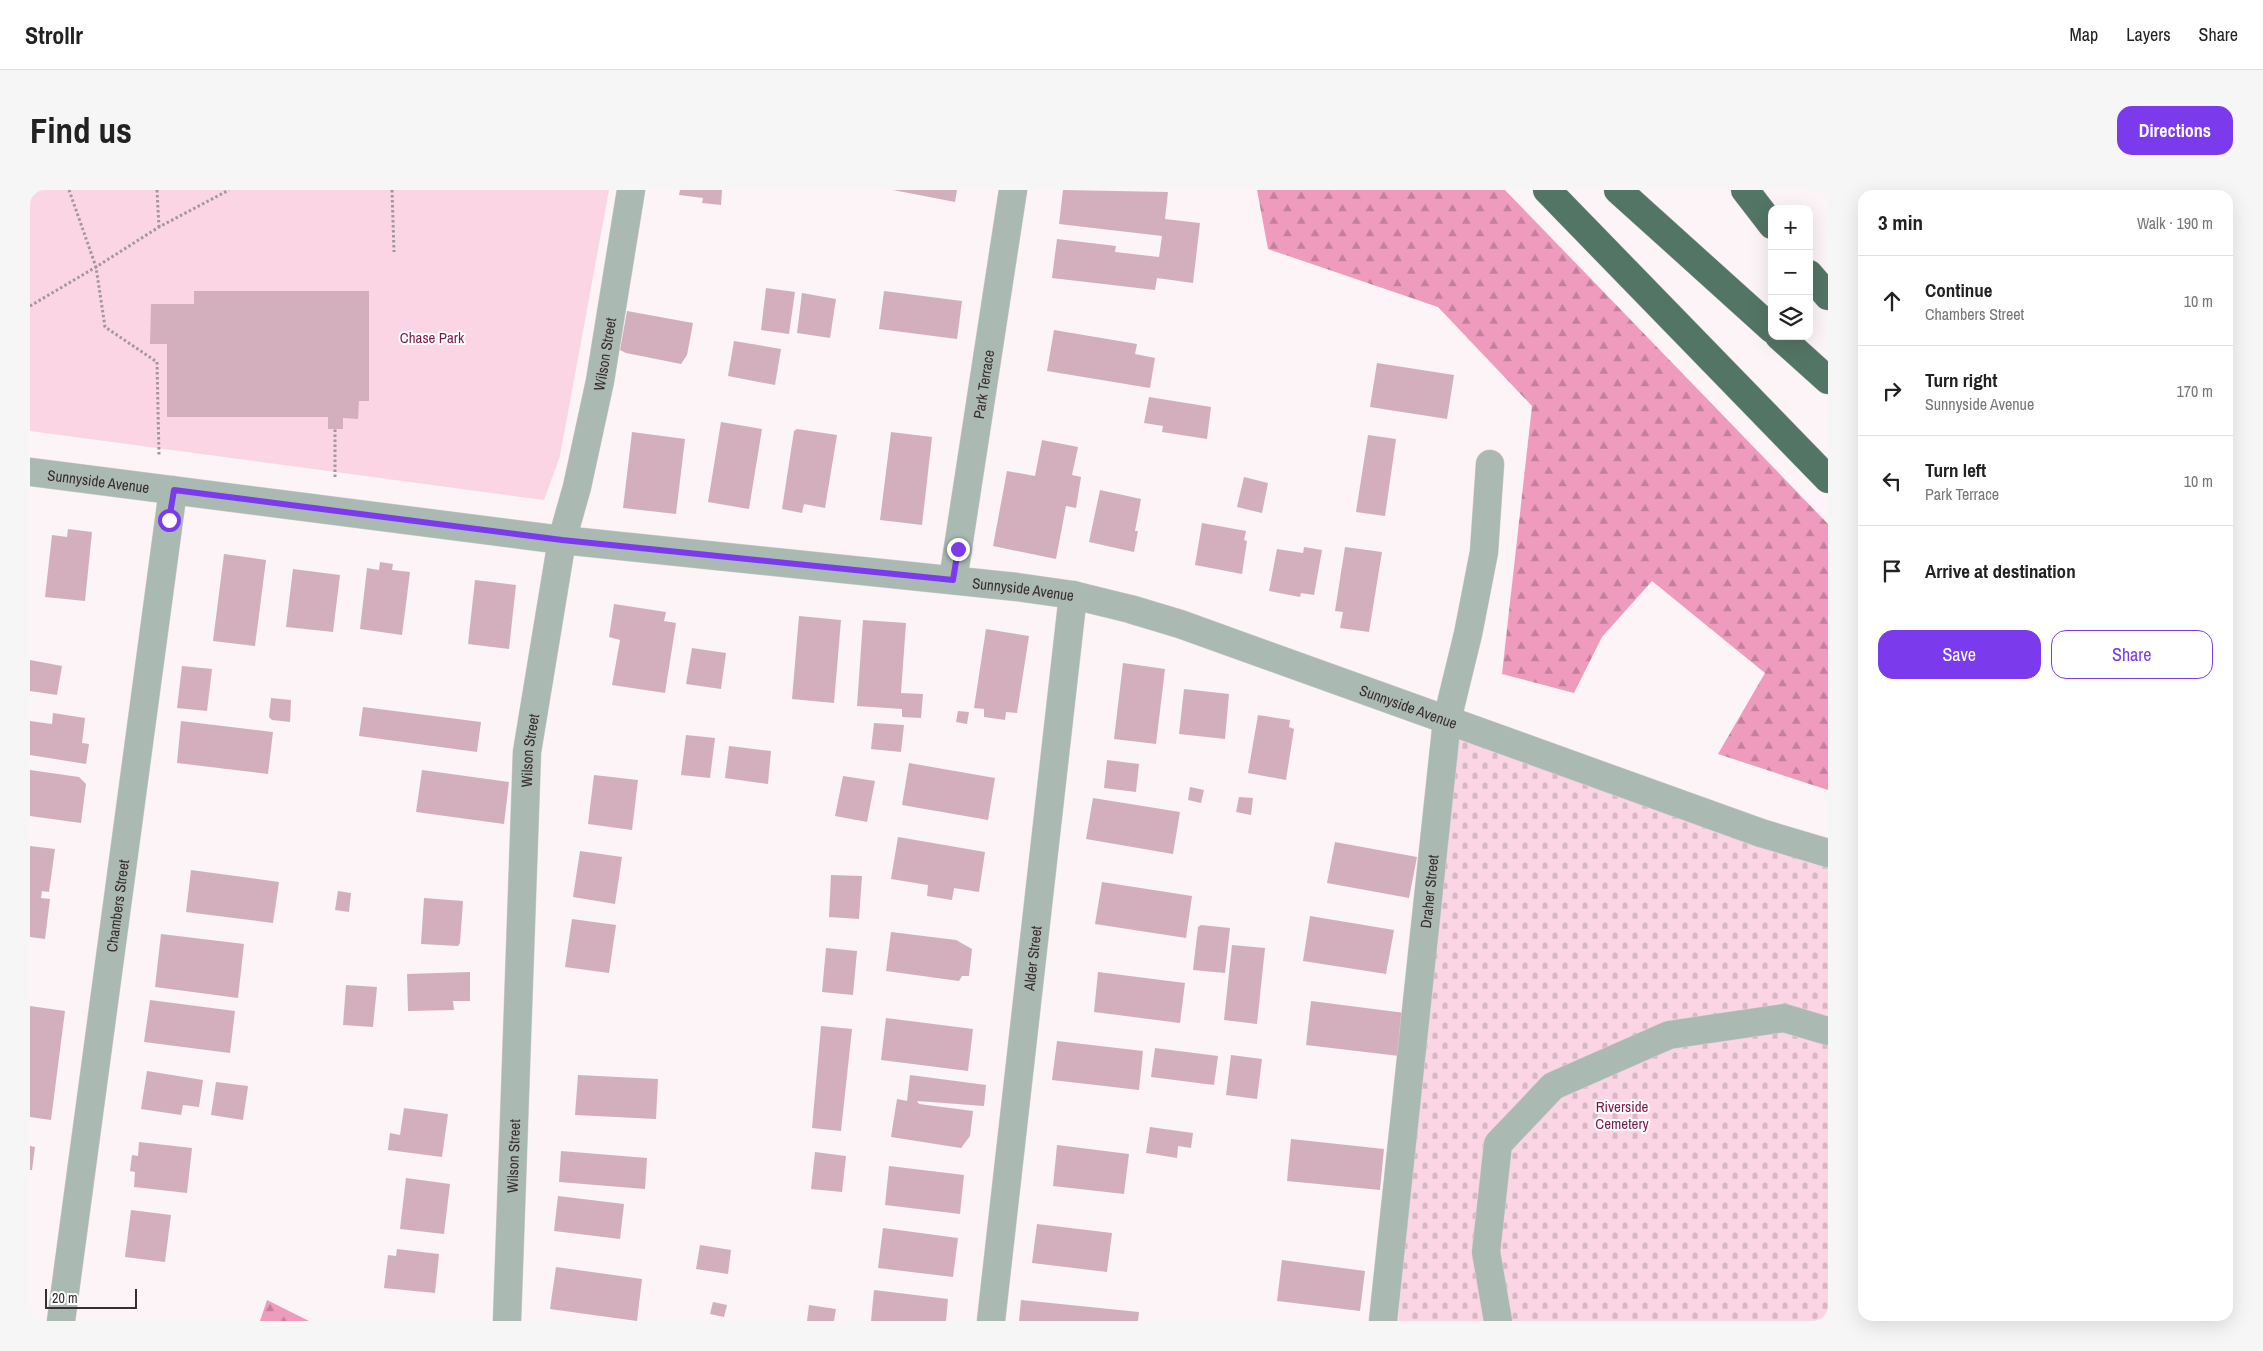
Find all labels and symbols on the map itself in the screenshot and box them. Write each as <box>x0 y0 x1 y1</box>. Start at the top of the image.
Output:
street label: Wilson Street <box>588 315 621 393</box>
park label: Chase Park <box>400 327 465 348</box>
street label: Park Terrace <box>967 348 999 420</box>
street label: Sunnyside Avenue <box>46 464 151 498</box>
route start <box>158 509 181 532</box>
route end <box>947 538 970 561</box>
street label: Sunnyside Avenue <box>971 572 1076 606</box>
street label: Sunnyside Avenue <box>1357 679 1460 733</box>
street label: Wilson Street <box>515 712 544 788</box>
street label: Draher Street <box>1414 853 1443 929</box>
street label: Chambers Street <box>100 858 134 953</box>
street label: Alder Street <box>1018 924 1046 993</box>
park label: Riverside Cemetery <box>1595 1096 1650 1134</box>
street label: Wilson Street <box>501 1118 525 1193</box>
scale bar <box>45 1286 138 1309</box>

